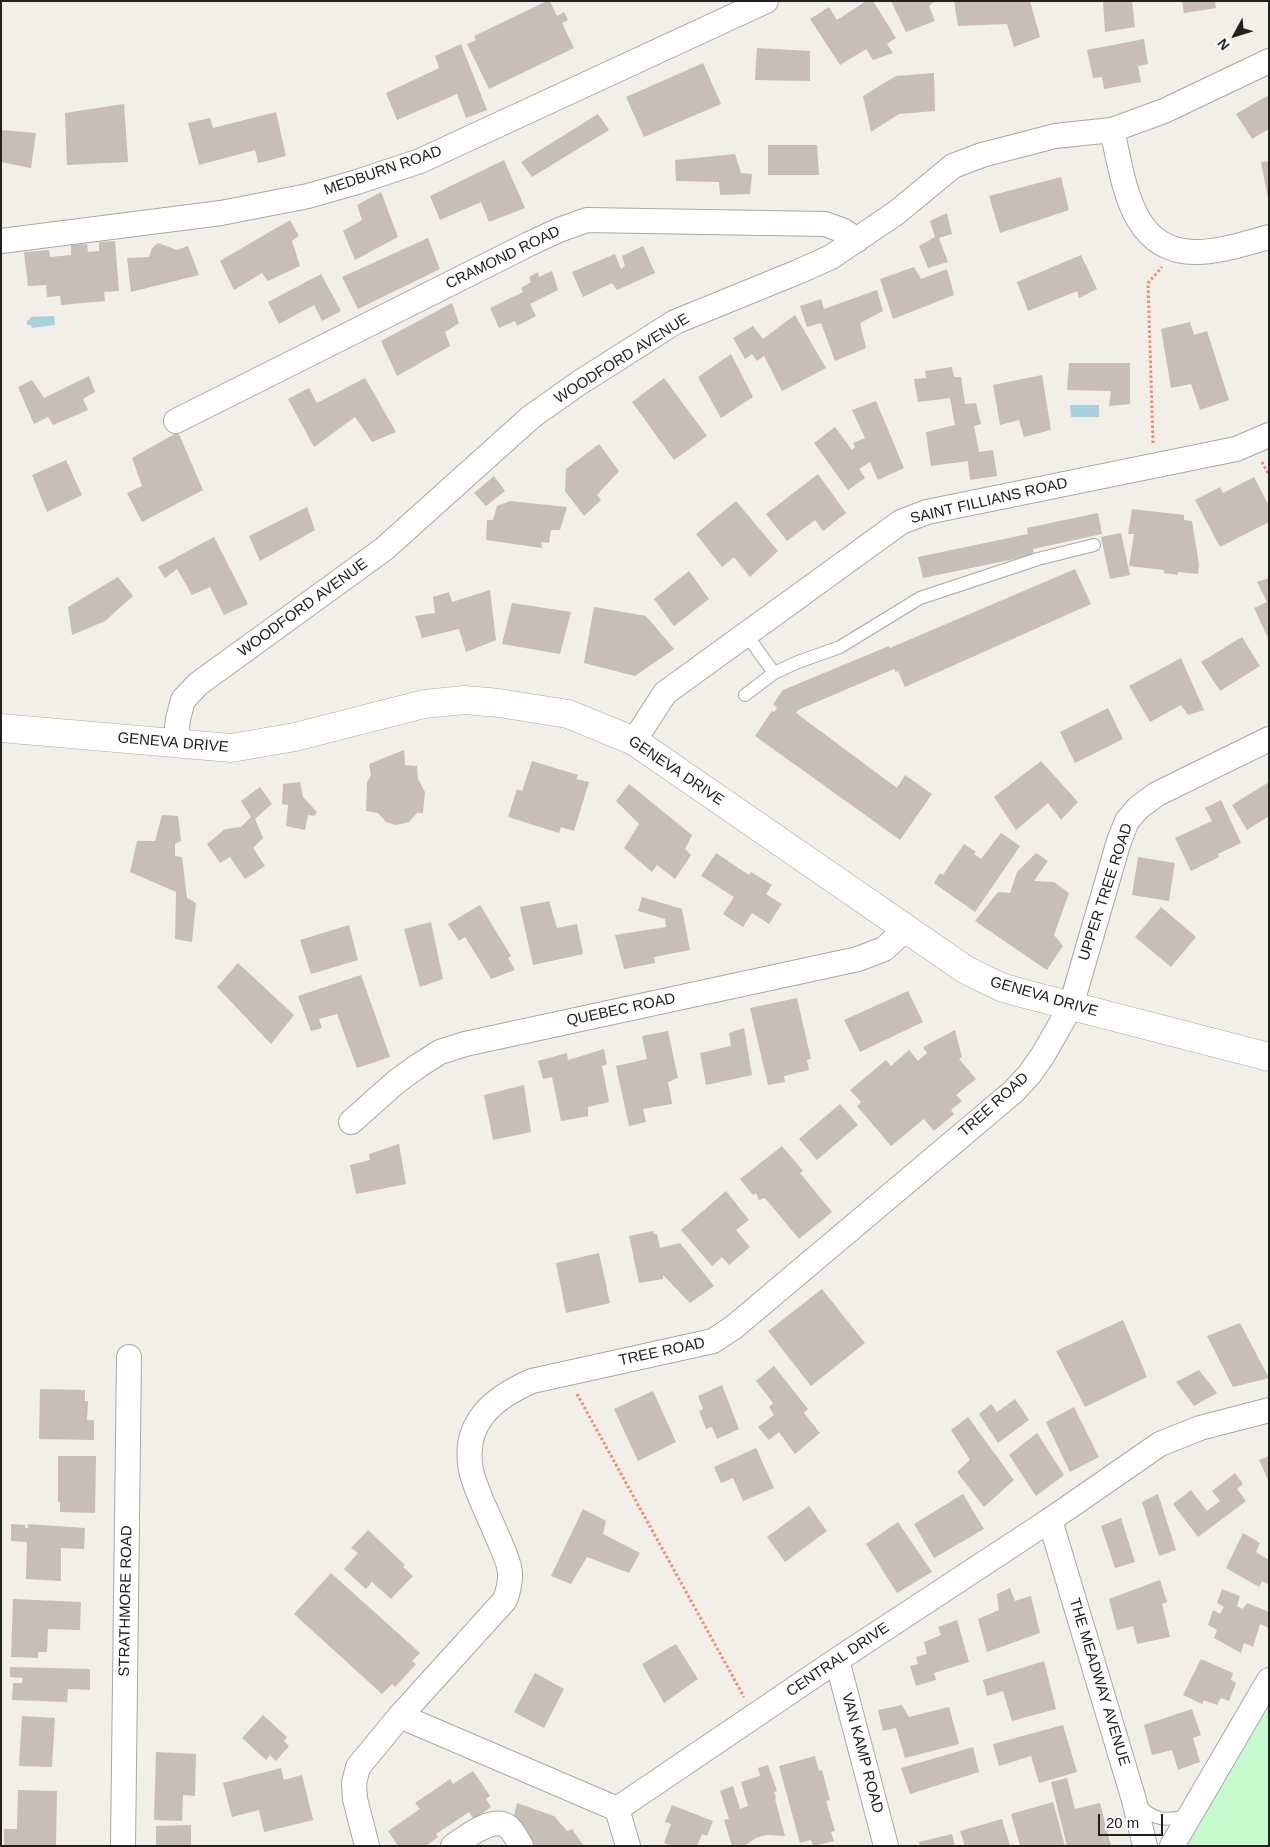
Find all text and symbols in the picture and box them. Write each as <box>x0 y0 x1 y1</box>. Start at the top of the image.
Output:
north arrow <box>1210 10 1260 60</box>
text: N <box>1214 35 1233 53</box>
street label: MEDBURN ROAD <box>322 142 444 200</box>
street label: CRAMOND ROAD <box>443 223 563 293</box>
street label: WOODFORD AVENUE <box>551 310 693 408</box>
street label: SAINT FILLIANS ROAD <box>909 474 1069 528</box>
street label: WOODFORD AVENUE <box>235 555 371 661</box>
street label: GENEVA DRIVE <box>117 729 229 757</box>
street label: GENEVA DRIVE <box>625 732 727 810</box>
street label: UPPER TREE ROAD <box>1075 821 1137 963</box>
street label: GENEVA DRIVE <box>988 973 1100 1021</box>
street label: QUEBEC ROAD <box>565 990 677 1030</box>
street label: TREE ROAD <box>955 1069 1033 1141</box>
street label: TREE ROAD <box>617 1334 707 1370</box>
street label: STRATHMORE ROAD <box>116 1525 136 1677</box>
street label: THE MEADWAY AVENUE <box>1065 1596 1133 1768</box>
street label: CENTRAL DRIVE <box>783 1619 893 1701</box>
street label: VAN KAMP ROAD <box>837 1691 887 1815</box>
scale bar <box>1100 1804 1165 1836</box>
text: 20 m <box>1106 1814 1139 1831</box>

